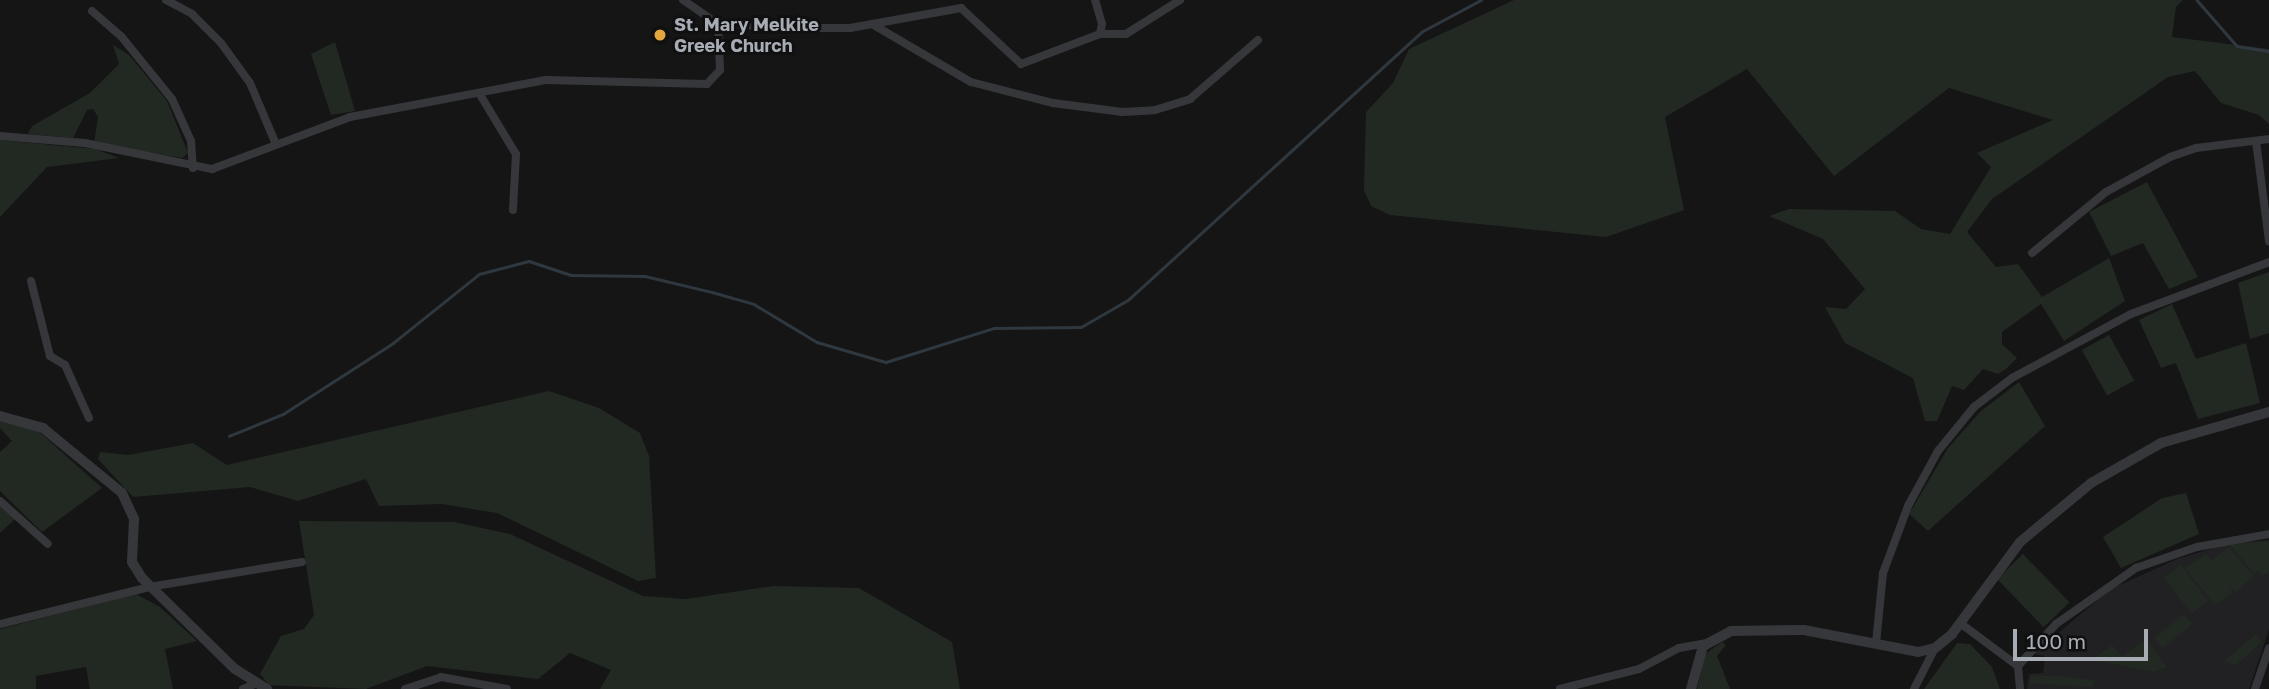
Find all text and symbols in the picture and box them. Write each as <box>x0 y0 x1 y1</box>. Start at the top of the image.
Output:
place label: St. Mary Melkite Greek Church <box>674 14 819 56</box>
marker: St. Mary Melkite Greek Church <box>652 27 668 43</box>
scale bar <box>2017 616 2152 660</box>
text: 100 m <box>2026 628 2086 654</box>

